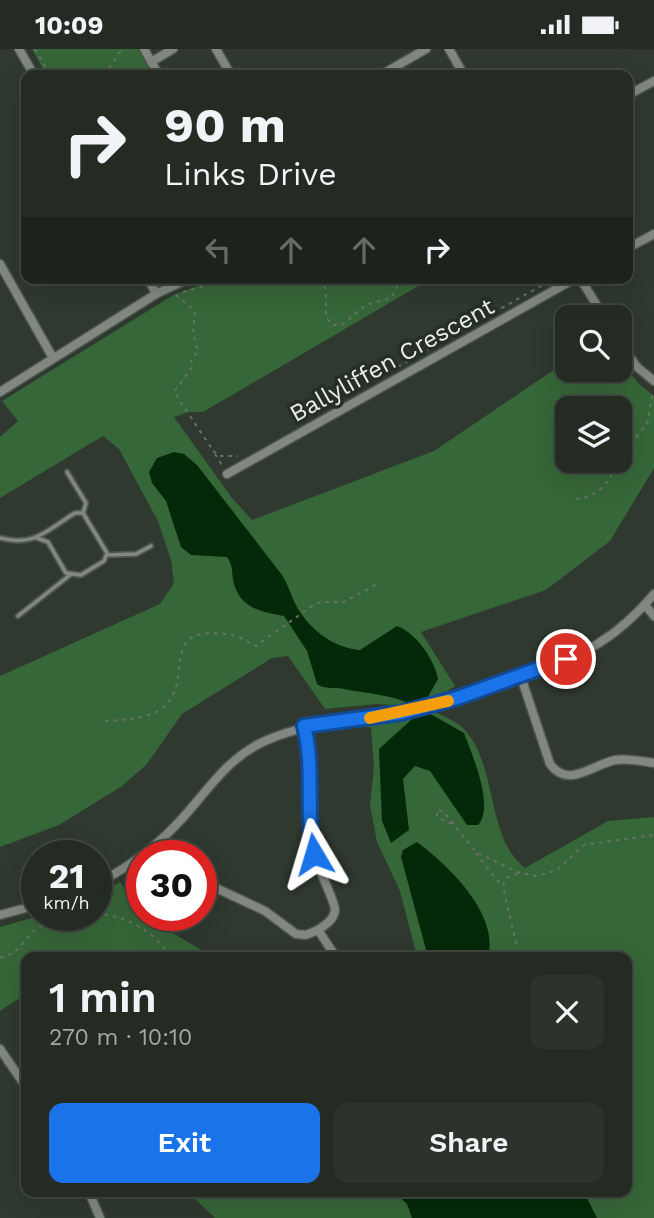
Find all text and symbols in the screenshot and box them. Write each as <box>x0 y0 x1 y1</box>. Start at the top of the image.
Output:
text: 10:09 <box>35 10 104 40</box>
text: 90 m <box>164 96 286 154</box>
icon: right <box>49 98 140 189</box>
text: Links Drive <box>164 155 337 193</box>
icon: left <box>199 231 237 269</box>
icon: ahead <box>272 231 310 269</box>
icon: ahead <box>345 231 383 269</box>
icon: right <box>418 231 456 269</box>
street label: Ballyliffen Crescent <box>285 292 499 428</box>
map controls <box>555 305 632 473</box>
button: search <box>555 305 632 382</box>
button: layers <box>555 396 632 473</box>
pin <box>536 629 596 689</box>
icon: arrive <box>547 640 585 678</box>
position arrow <box>277 817 351 891</box>
speed limit sign: 30 <box>126 840 217 931</box>
text: 21 <box>49 855 84 897</box>
text: km/h <box>43 892 90 913</box>
text: 1 min <box>49 973 157 1022</box>
button: close <box>530 975 604 1049</box>
text: 270 m · 10:10 <box>49 1024 192 1051</box>
button: Exit <box>49 1103 320 1183</box>
button: Share <box>334 1103 604 1183</box>

